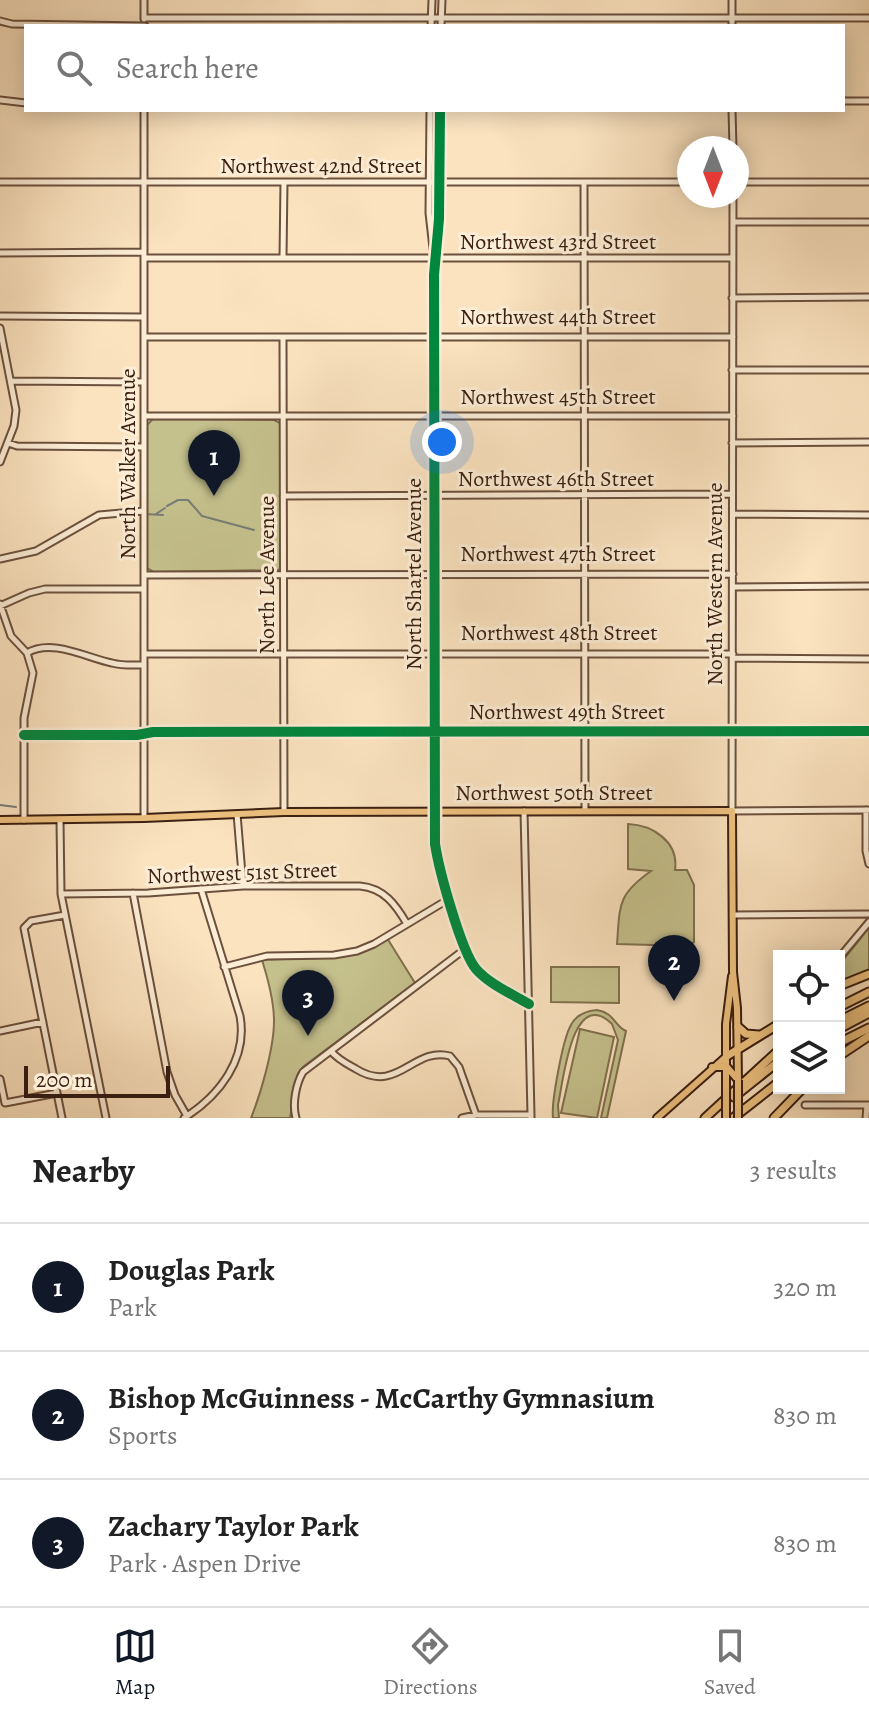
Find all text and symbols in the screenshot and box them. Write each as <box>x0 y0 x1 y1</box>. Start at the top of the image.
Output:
search box <box>24 24 845 112</box>
icon: search <box>52 46 96 90</box>
text: Search here <box>116 48 259 88</box>
north arrow <box>677 136 749 208</box>
street label: Northwest 42nd Street <box>220 151 422 181</box>
street label: Northwest 43rd Street <box>460 227 656 257</box>
street label: Northwest 44th Street <box>460 302 656 332</box>
street label: North Walker Avenue <box>113 368 143 560</box>
street label: Northwest 45th Street <box>460 382 656 412</box>
your location <box>422 422 462 462</box>
pin: 1 <box>188 430 240 496</box>
street label: Northwest 46th Street <box>458 464 654 494</box>
street label: North Shartel Avenue <box>399 478 429 670</box>
street label: North Western Avenue <box>700 482 730 686</box>
street label: North Lee Avenue <box>252 496 282 654</box>
street label: Northwest 47th Street <box>460 539 656 569</box>
street label: Northwest 48th Street <box>461 618 657 648</box>
street label: Northwest 49th Street <box>469 697 665 727</box>
street label: Northwest 50th Street <box>455 778 653 808</box>
street label: Northwest 51st Street <box>146 855 338 891</box>
pin: 2 <box>648 935 700 1001</box>
map controls <box>773 950 845 1094</box>
button: locate <box>773 950 845 1022</box>
pin: 3 <box>282 970 334 1036</box>
button: layers <box>773 1022 845 1094</box>
scale bar <box>24 1062 170 1098</box>
text: 200 m <box>36 1065 93 1095</box>
text: Nearby <box>32 1147 135 1194</box>
text: 3 results <box>750 1153 837 1188</box>
text: Douglas Park <box>108 1250 274 1290</box>
text: 1 <box>53 1270 63 1305</box>
text: 320 m <box>773 1270 837 1305</box>
text: Park <box>108 1290 157 1325</box>
text: Bishop McGuinness - McCarthy Gymnasium <box>108 1378 655 1418</box>
text: 2 <box>52 1398 64 1433</box>
text: 830 m <box>773 1398 837 1433</box>
text: Sports <box>108 1418 177 1453</box>
text: Zachary Taylor Park <box>108 1506 359 1546</box>
text: 3 <box>52 1526 64 1561</box>
text: 830 m <box>773 1526 837 1561</box>
text: Park · Aspen Drive <box>108 1546 301 1581</box>
tab: Map <box>113 1624 157 1702</box>
tab: Directions <box>383 1624 478 1702</box>
tab: Saved <box>704 1624 756 1702</box>

